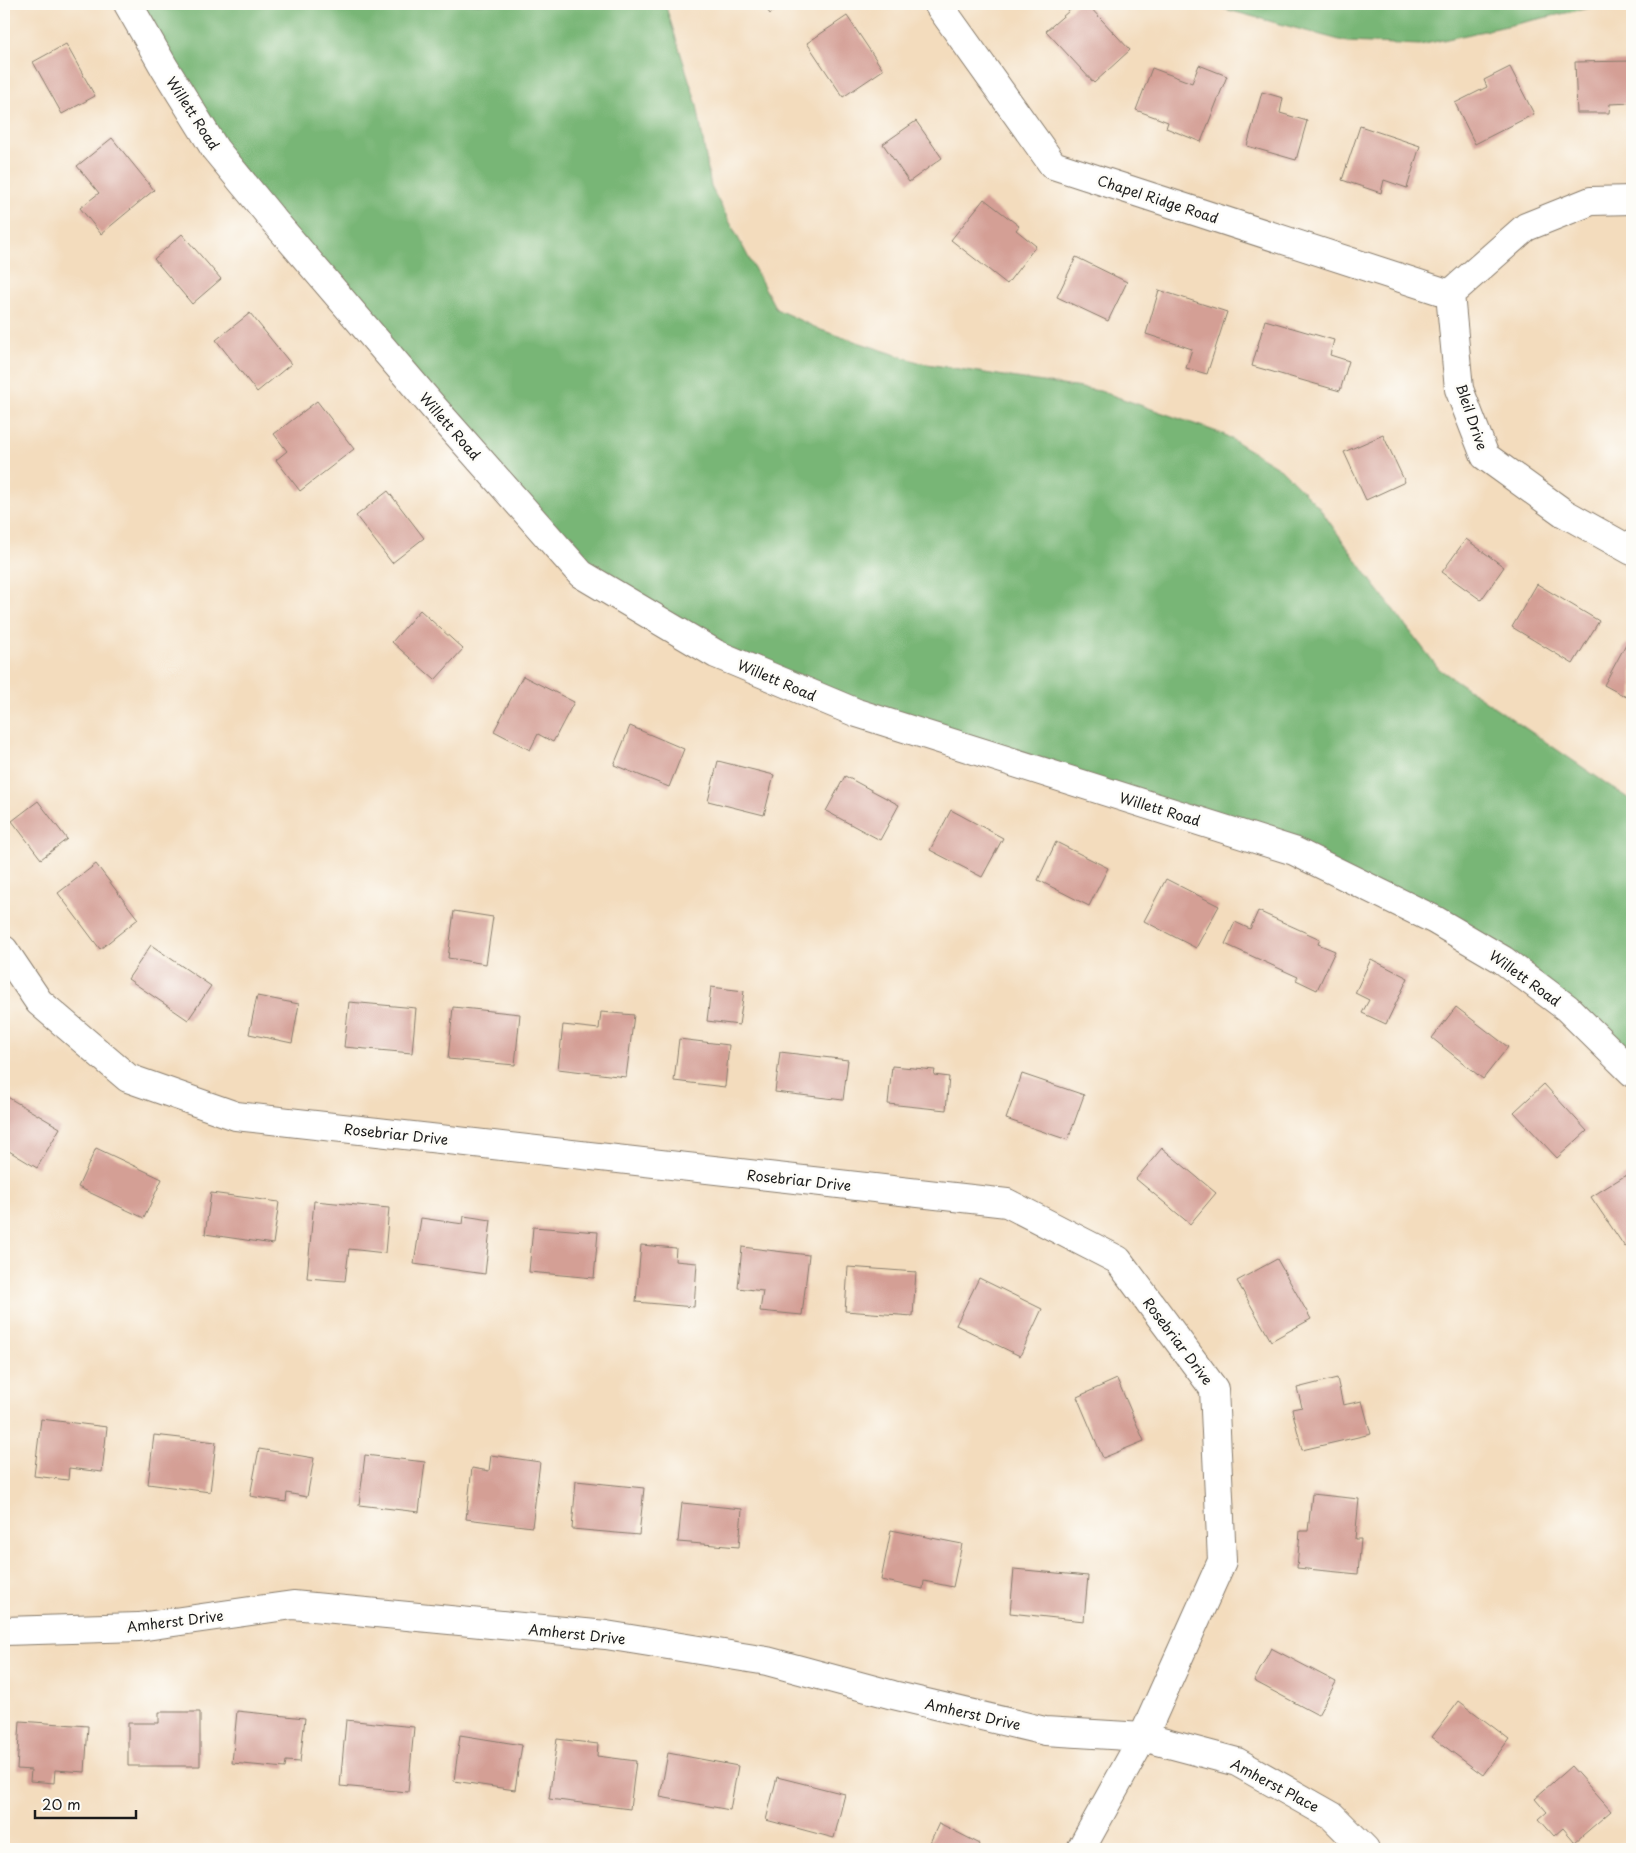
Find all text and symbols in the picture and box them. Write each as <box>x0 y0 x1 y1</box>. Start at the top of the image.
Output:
street label: Willett Road <box>161 72 225 154</box>
street label: Chapel Ridge Road <box>1095 170 1221 228</box>
street label: Bleil Drive <box>1451 381 1493 453</box>
street label: Willett Road <box>415 388 485 464</box>
street label: Willett Road <box>734 654 820 706</box>
street label: Willett Road <box>1117 787 1203 831</box>
street label: Willett Road <box>1485 945 1565 1011</box>
street label: Rosebriar Drive <box>343 1118 449 1150</box>
street label: Rosebriar Drive <box>746 1164 852 1196</box>
street label: Rosebriar Drive <box>1138 1293 1218 1389</box>
street label: Amherst Drive <box>125 1605 225 1637</box>
street label: Amherst Drive <box>527 1618 627 1650</box>
street label: Amherst Drive <box>923 1693 1023 1735</box>
street label: Amherst Place <box>1227 1753 1323 1817</box>
scale bar <box>35 1788 136 1820</box>
text: 20 m <box>42 1792 81 1815</box>

